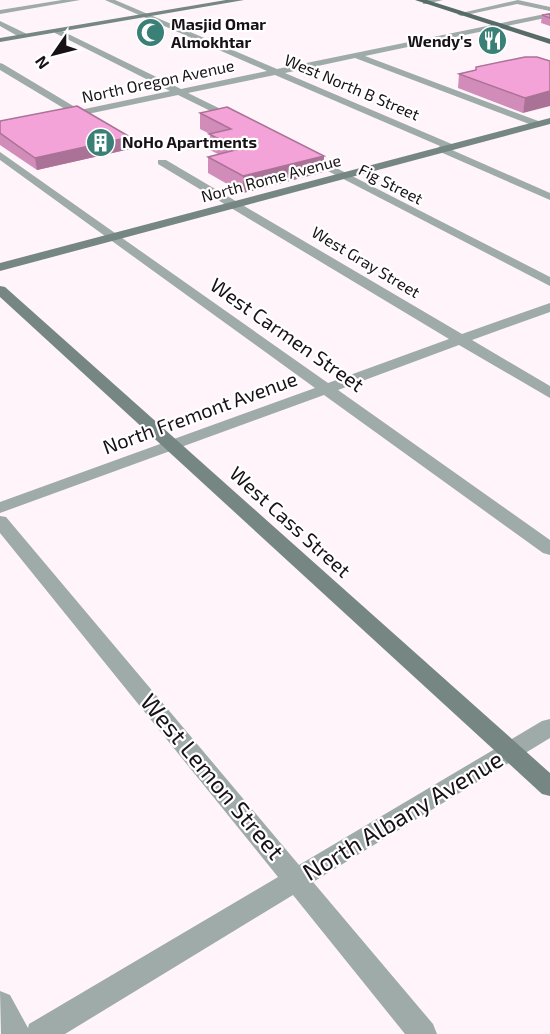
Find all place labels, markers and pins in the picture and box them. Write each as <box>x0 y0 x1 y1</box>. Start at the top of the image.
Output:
place label: Masjid Omar Almokhtar <box>171 14 266 51</box>
mosque icon: Masjid Omar Almokhtar <box>134 17 166 49</box>
restaurant icon: Wendy's <box>477 25 509 57</box>
place label: Wendy's <box>408 31 472 51</box>
building icon: NoHo Apartments <box>85 126 117 158</box>
place label: NoHo Apartments <box>122 132 257 151</box>

